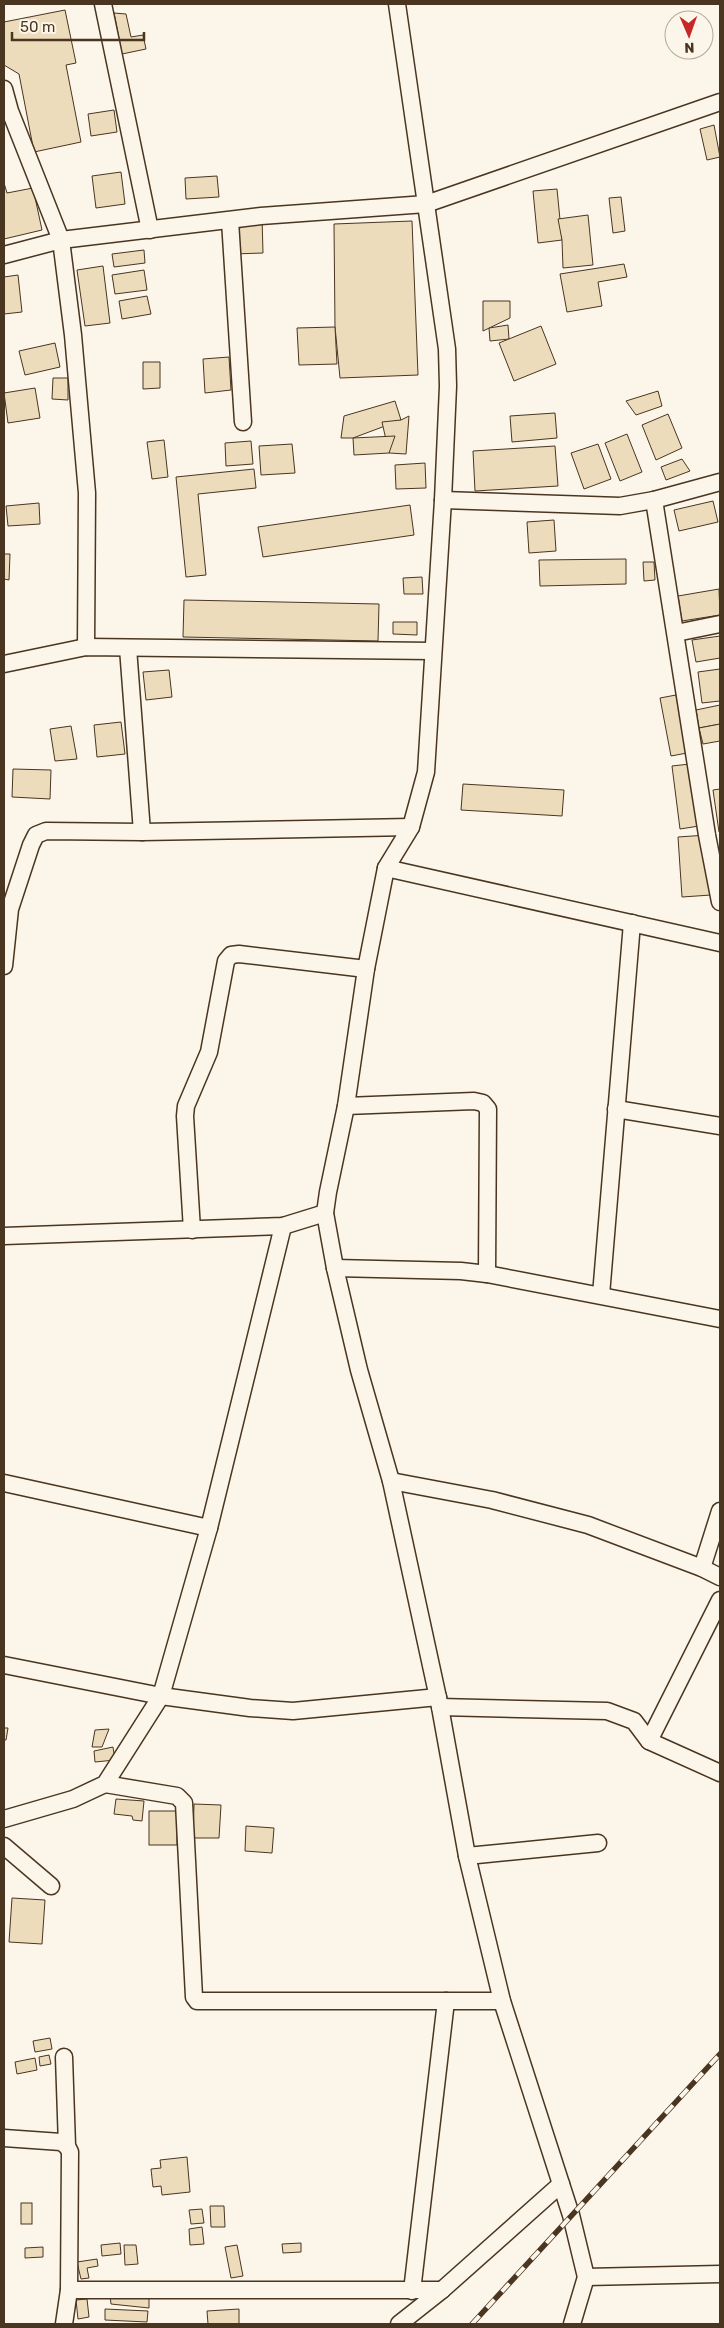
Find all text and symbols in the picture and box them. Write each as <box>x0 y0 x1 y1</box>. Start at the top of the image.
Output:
scale bar <box>12 10 145 42</box>
north arrow <box>664 10 714 60</box>
text: 50 m <box>20 18 55 36</box>
text: N <box>684 39 695 56</box>

